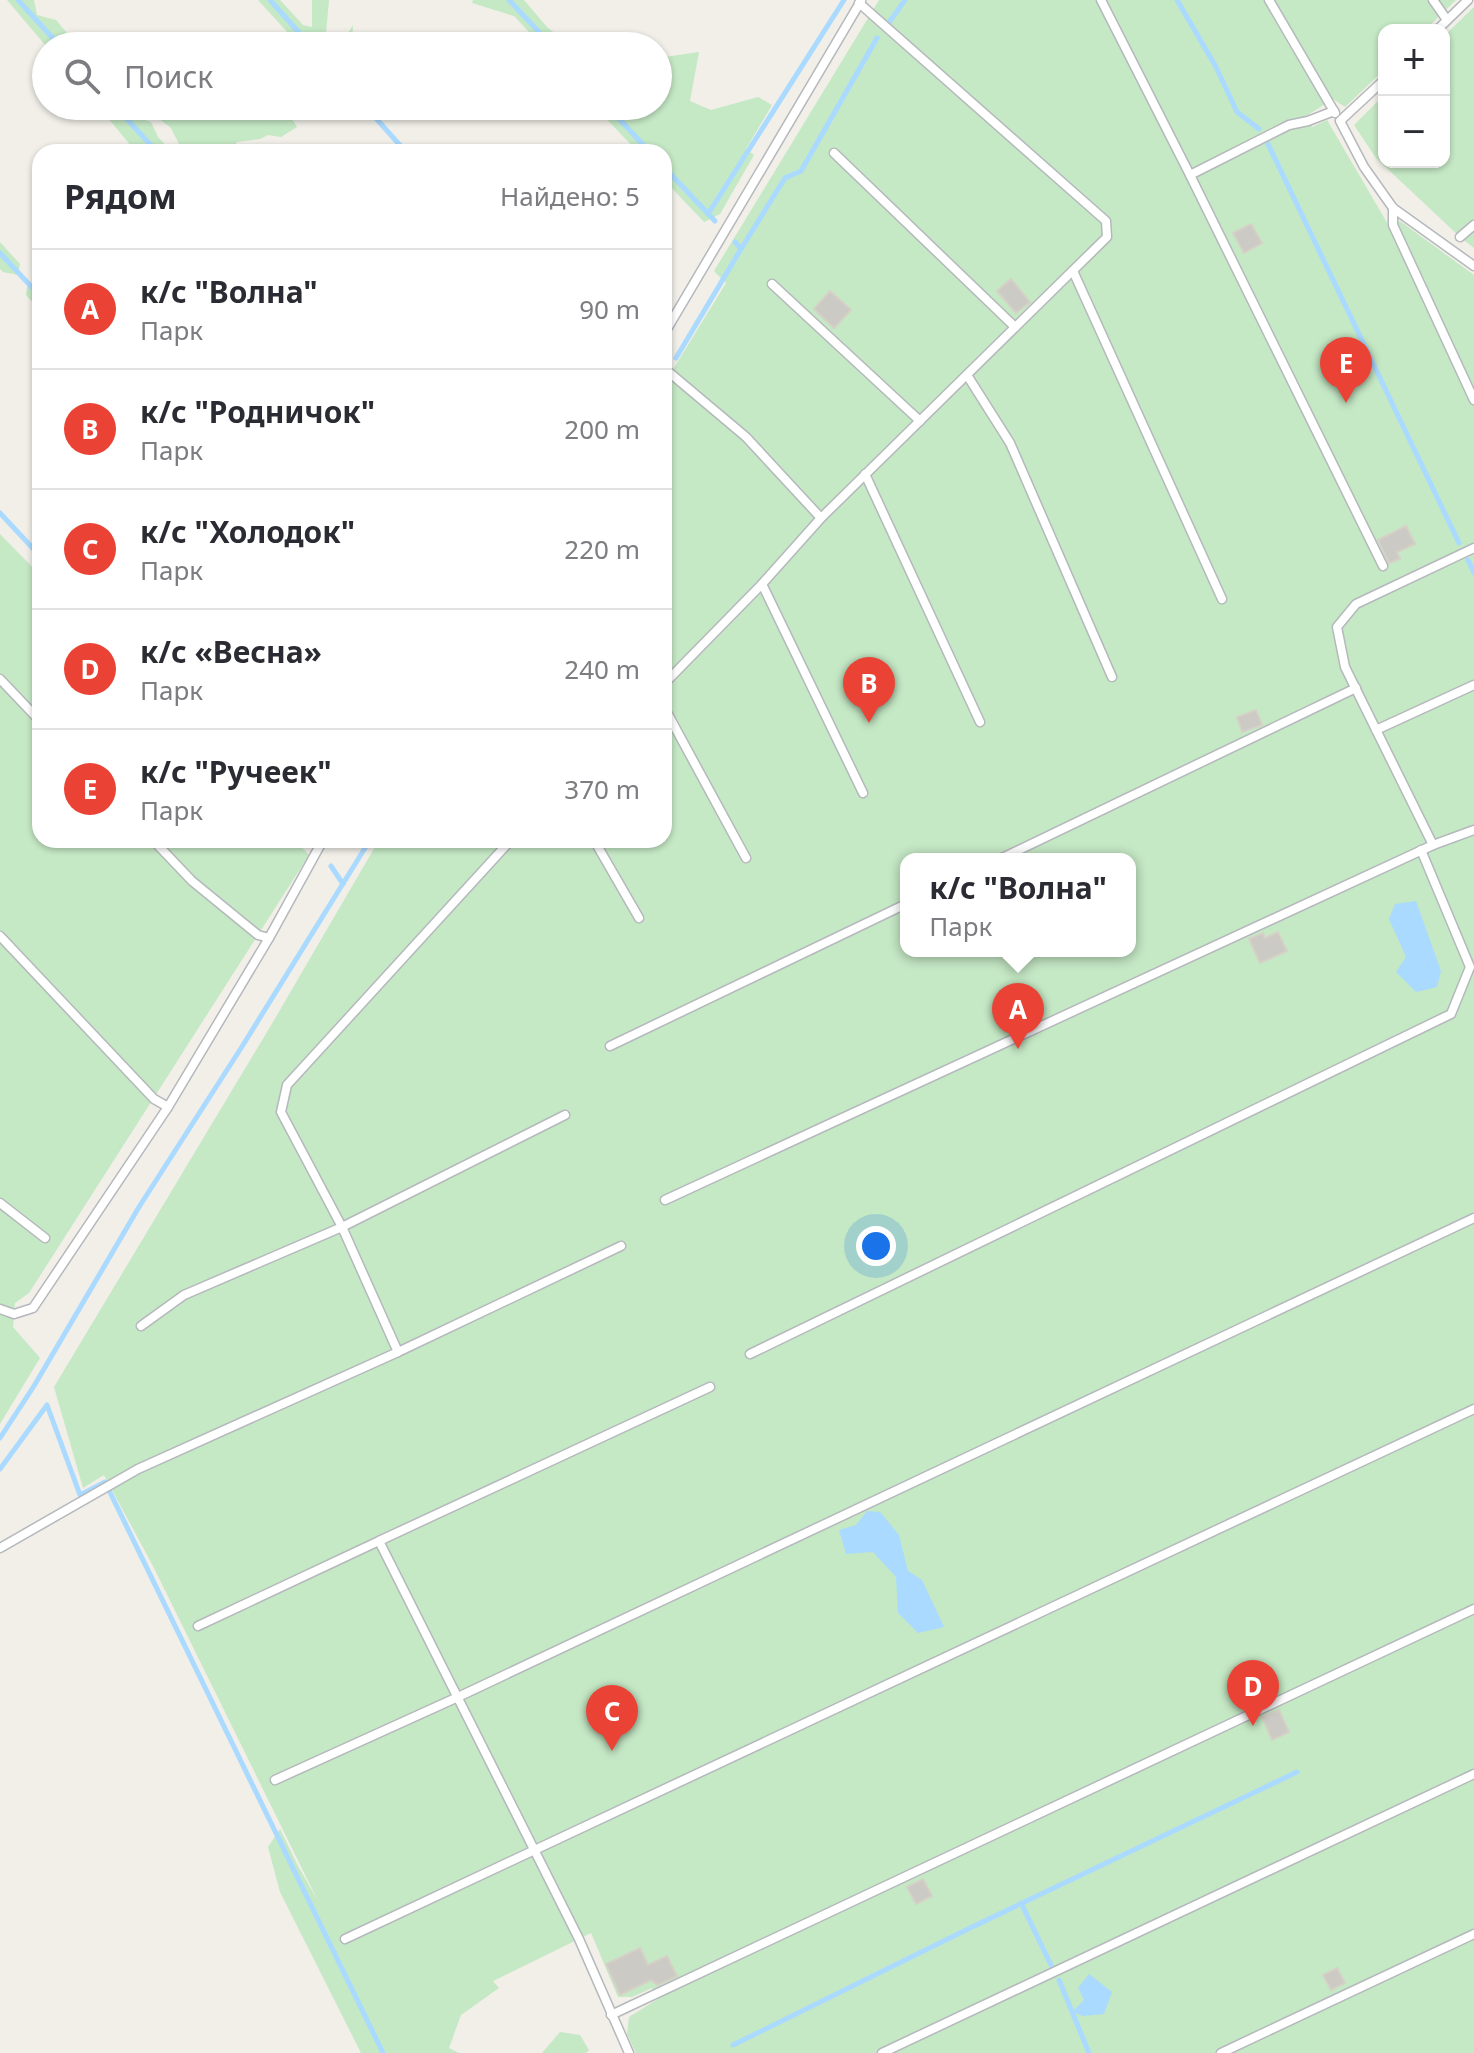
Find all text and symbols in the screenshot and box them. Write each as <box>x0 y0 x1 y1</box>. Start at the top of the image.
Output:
map controls <box>1378 24 1450 168</box>
button: + <box>1378 24 1450 96</box>
search box <box>32 32 672 120</box>
icon: search <box>60 54 104 98</box>
text: Поиск <box>124 56 213 97</box>
button: − <box>1378 96 1450 168</box>
text: Рядом <box>64 173 177 219</box>
text: Найдено: 5 <box>500 178 640 214</box>
text: к/с "Волна" <box>140 271 318 312</box>
text: A <box>81 291 99 327</box>
text: 90 m <box>579 291 640 327</box>
text: Парк <box>140 312 203 348</box>
pin: E <box>1320 337 1372 403</box>
text: к/с "Родничок" <box>140 391 375 432</box>
text: B <box>81 411 99 447</box>
text: 200 m <box>564 411 640 447</box>
text: Парк <box>140 432 203 468</box>
text: к/с "Холодок" <box>140 511 355 552</box>
text: C <box>82 531 98 567</box>
text: 220 m <box>564 531 640 567</box>
text: Парк <box>140 552 203 588</box>
text: к/с «Весна» <box>140 631 322 672</box>
text: D <box>80 651 100 687</box>
text: 240 m <box>564 651 640 687</box>
pin: B <box>843 657 895 723</box>
text: Парк <box>140 672 203 708</box>
text: к/с "Ручеек" <box>140 751 332 792</box>
text: E <box>83 771 97 807</box>
text: 370 m <box>564 771 640 807</box>
text: Парк <box>140 792 203 828</box>
popup <box>900 853 1136 957</box>
text: к/с "Волна" <box>929 867 1107 908</box>
text: Парк <box>929 908 992 944</box>
pin: A <box>992 983 1044 1049</box>
your location <box>856 1226 896 1266</box>
pin: D <box>1227 1660 1279 1726</box>
pin: C <box>586 1685 638 1751</box>

